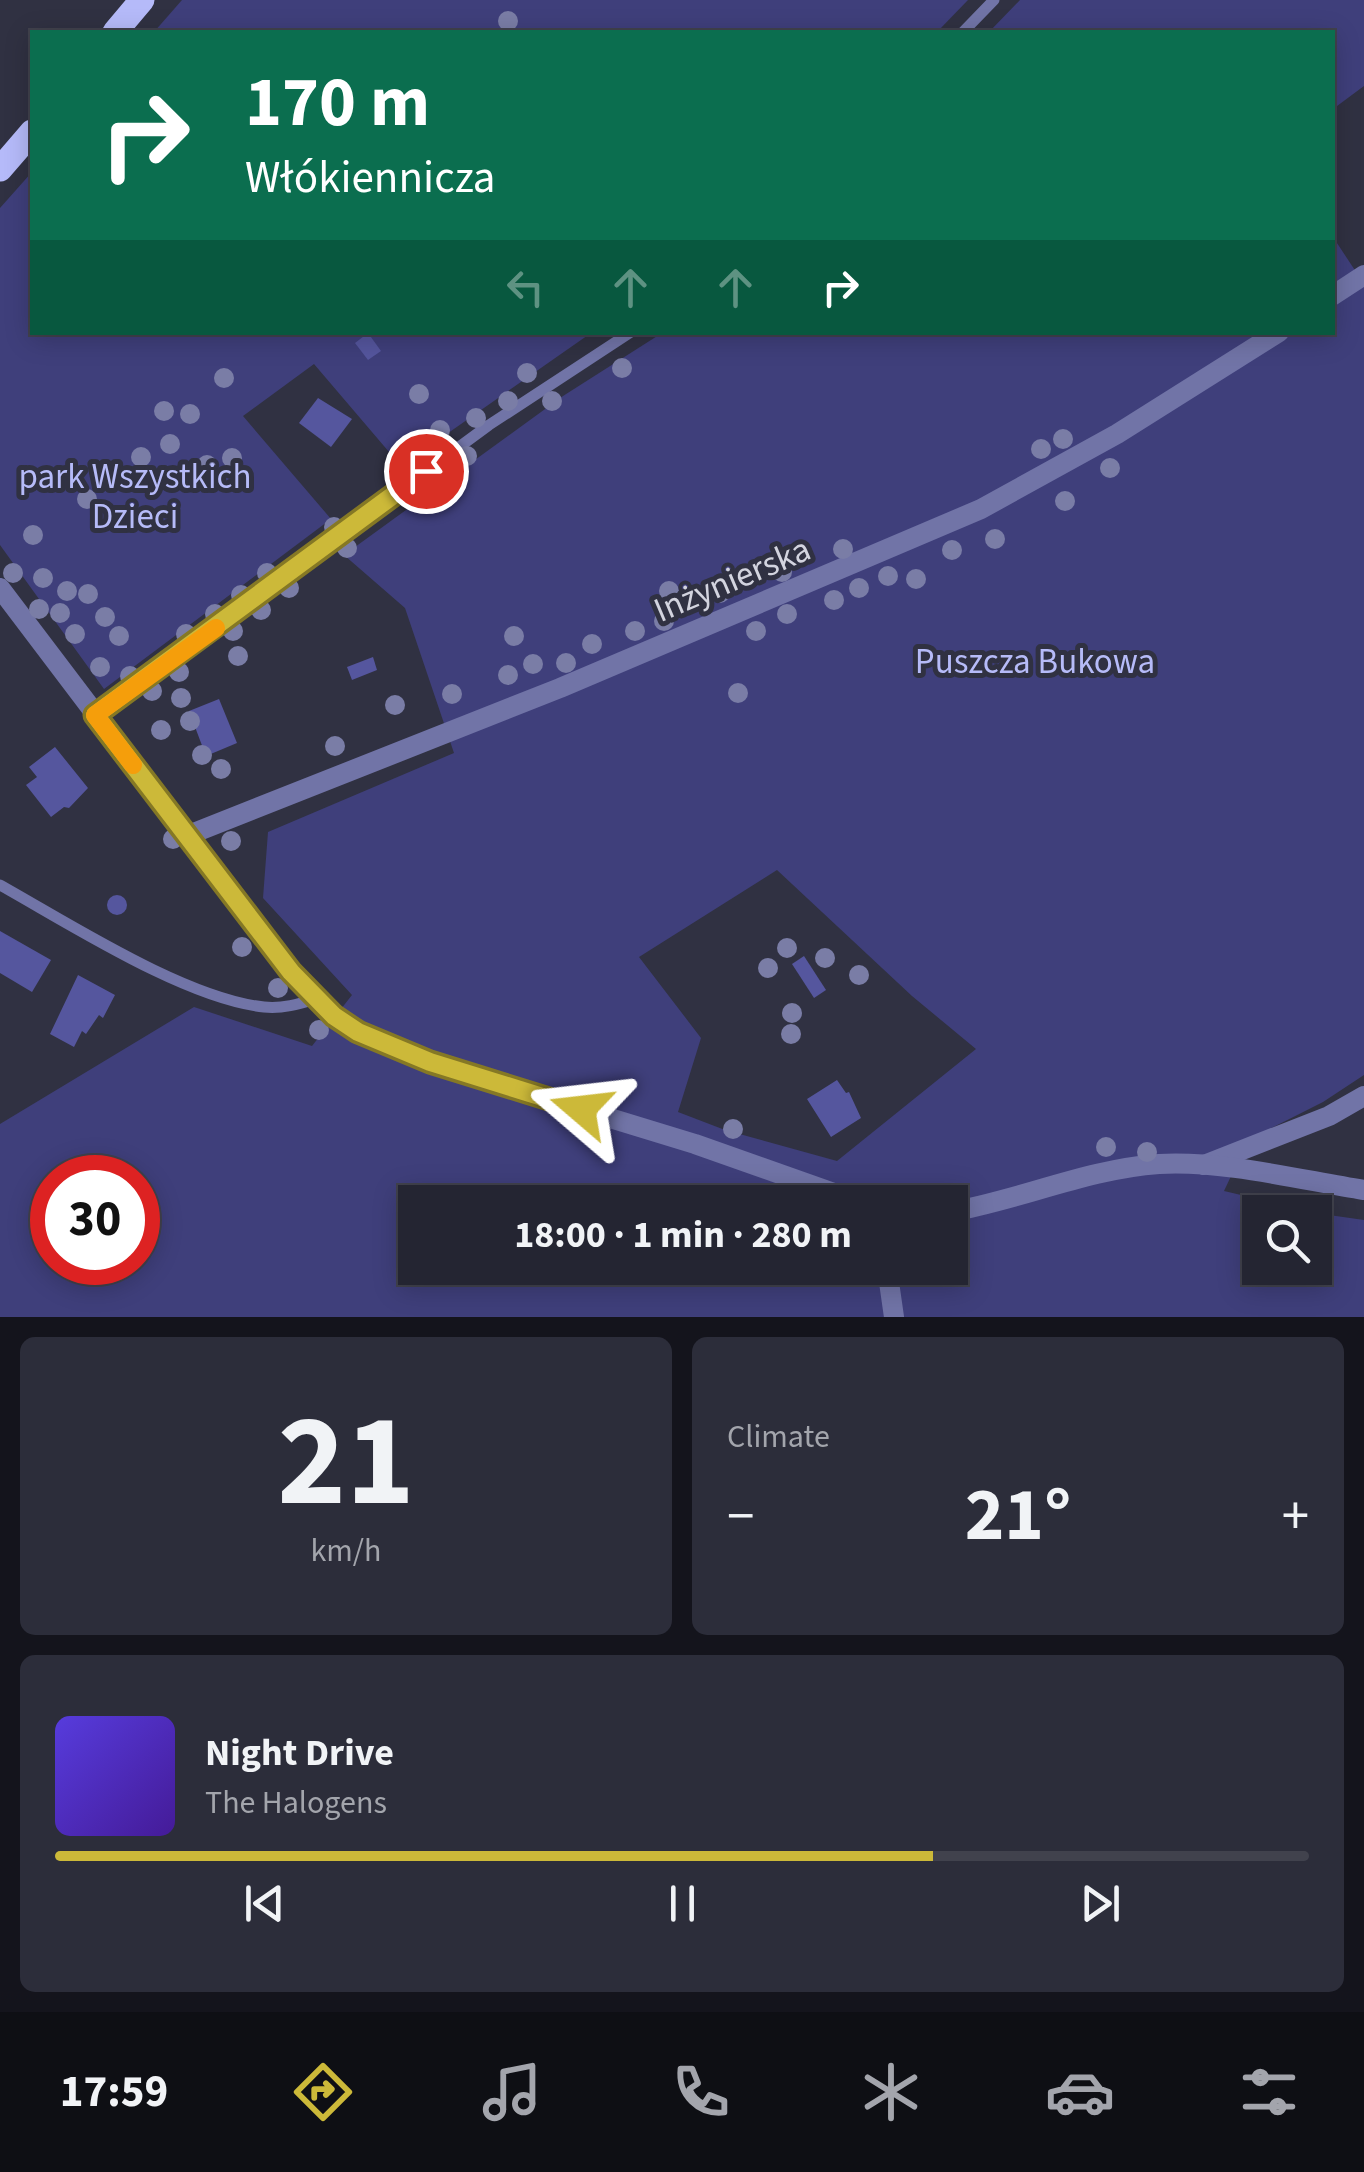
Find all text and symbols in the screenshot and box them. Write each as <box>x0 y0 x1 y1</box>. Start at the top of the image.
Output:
text: 170 m <box>245 53 430 153</box>
icon: right <box>80 70 210 200</box>
text: Włókiennicza <box>245 146 495 210</box>
icon: left <box>498 260 553 315</box>
icon: ahead <box>603 260 658 315</box>
icon: ahead <box>708 260 763 315</box>
icon: right <box>813 260 868 315</box>
pin <box>384 429 469 514</box>
icon: arrive <box>399 444 454 499</box>
park label: park Wszystkich Dzieci <box>18 452 252 542</box>
street label: Inżynierska <box>646 525 818 635</box>
park label: Puszcza Bukowa <box>915 637 1155 687</box>
position arrow <box>529 1057 633 1161</box>
speed limit sign: 30 <box>30 1155 160 1285</box>
map controls <box>1242 1195 1332 1285</box>
button: search <box>1242 1195 1332 1285</box>
text: 18:00 · 1 min · 280 m <box>514 1208 852 1262</box>
text: 21 <box>277 1370 415 1555</box>
text: Climate <box>727 1414 830 1460</box>
text: 21° <box>965 1462 1071 1569</box>
text: − <box>727 1478 754 1556</box>
text: + <box>1282 1478 1309 1556</box>
text: km/h <box>311 1528 381 1574</box>
text: Night Drive <box>205 1726 394 1780</box>
text: The Halogens <box>205 1780 387 1826</box>
icon: previous <box>237 1876 292 1931</box>
icon: pause <box>655 1876 710 1931</box>
icon: next <box>1073 1876 1128 1931</box>
icon: directions <box>288 2057 358 2127</box>
icon: music <box>477 2057 547 2127</box>
icon: phone <box>666 2057 736 2127</box>
icon: climate <box>856 2057 926 2127</box>
icon: car <box>1045 2057 1115 2127</box>
icon: filters <box>1234 2057 1304 2127</box>
text: 17:59 <box>60 2060 168 2124</box>

